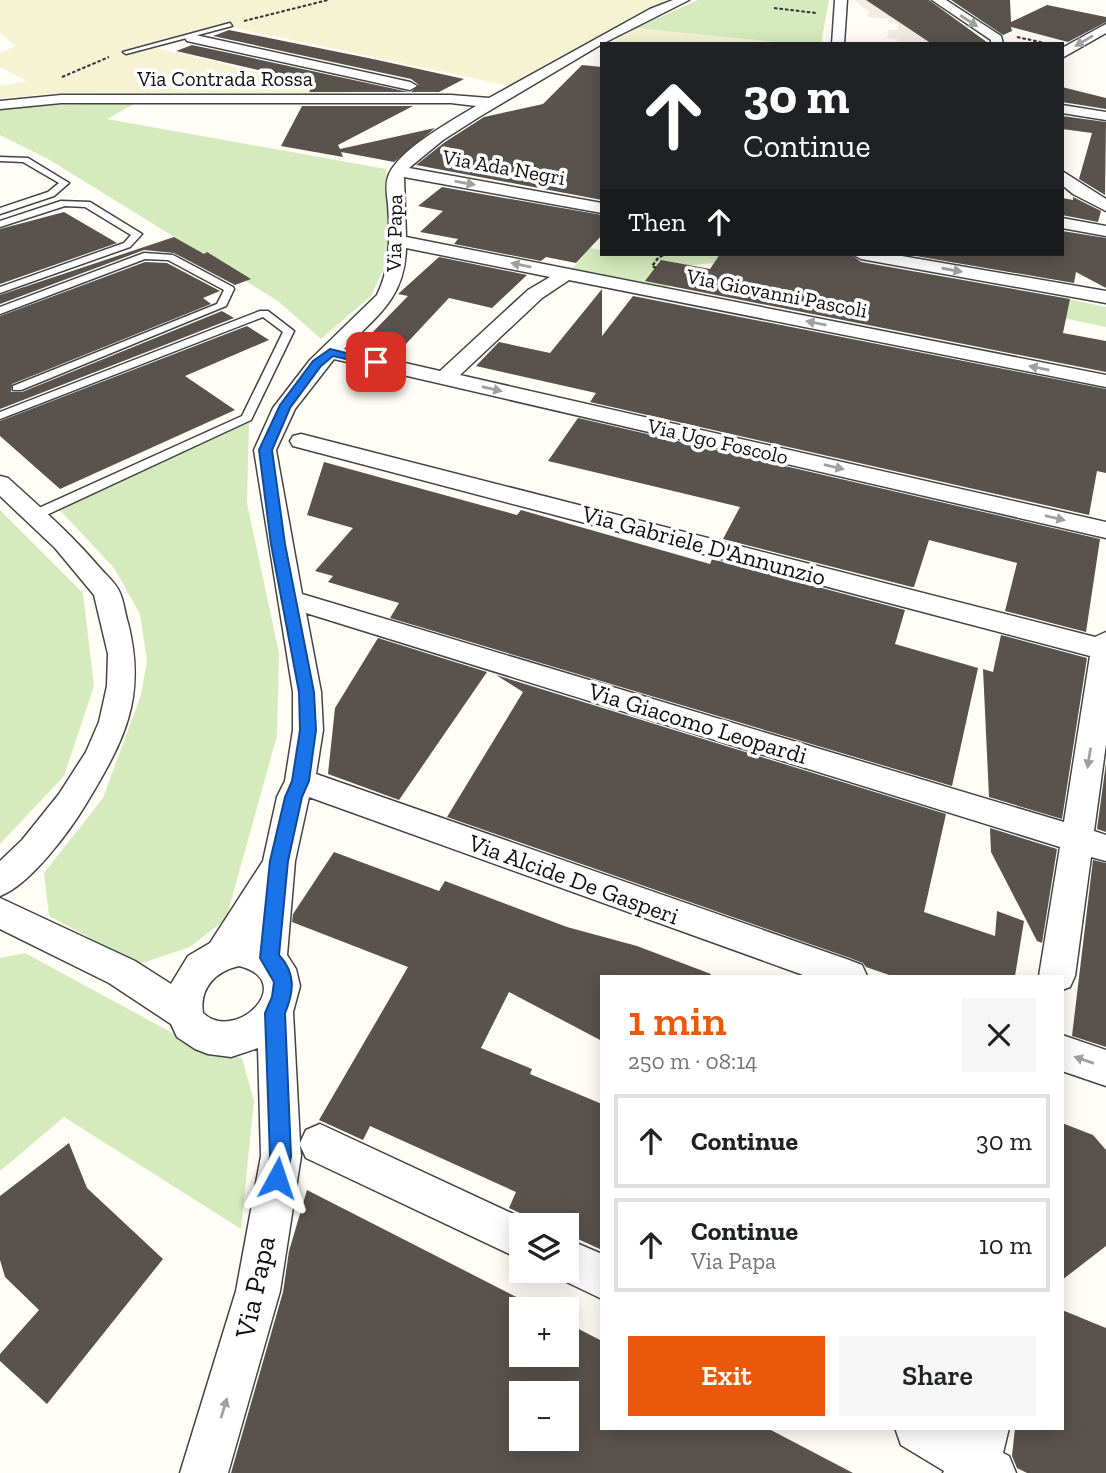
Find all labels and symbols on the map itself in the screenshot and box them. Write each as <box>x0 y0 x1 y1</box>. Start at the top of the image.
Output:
one-way arrow <box>960 14 979 27</box>
one-way arrow <box>1075 34 1094 47</box>
street label: Via Contrada Rossa <box>136 66 313 91</box>
street label: Via Ada Negri <box>440 144 567 190</box>
one-way arrow <box>454 178 476 189</box>
street label: Via Papa <box>381 194 407 273</box>
one-way arrow <box>510 259 532 270</box>
street label: Via Giovanni Pascoli <box>684 263 870 323</box>
one-way arrow <box>941 265 963 276</box>
one-way arrow <box>805 318 827 329</box>
pin <box>346 332 406 392</box>
one-way arrow <box>1028 362 1050 373</box>
one-way arrow <box>481 384 503 395</box>
street label: Via Ugo Foscolo <box>644 412 791 469</box>
one-way arrow <box>823 462 845 473</box>
street label: Via Gabriele D'Annunzio <box>578 498 829 592</box>
one-way arrow <box>1044 513 1066 524</box>
street label: Via Giacomo Leopardi <box>584 676 811 770</box>
one-way arrow <box>1083 747 1094 769</box>
street label: Via Alcide De Gasperi <box>464 827 683 931</box>
one-way arrow <box>1074 1055 1095 1066</box>
position arrow <box>240 1141 314 1215</box>
street label: Via Papa <box>228 1232 282 1342</box>
one-way arrow <box>219 1397 230 1418</box>

